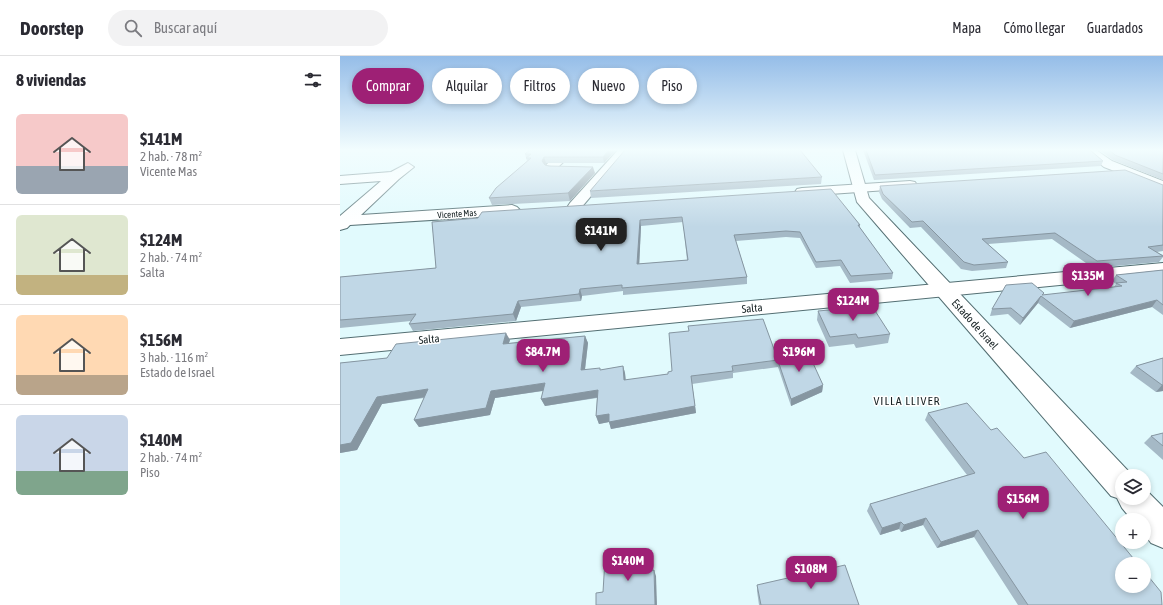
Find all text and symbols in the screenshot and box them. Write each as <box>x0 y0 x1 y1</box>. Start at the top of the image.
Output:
search box <box>108 10 388 46</box>
text: Doorstep <box>20 17 84 39</box>
icon: search <box>122 17 144 39</box>
text: Buscar aquí <box>154 19 217 36</box>
text: Mapa <box>952 20 981 36</box>
text: Cómo llegar <box>1003 20 1065 36</box>
text: Guardados <box>1087 20 1143 36</box>
chip: Comprar <box>352 68 424 104</box>
chip: Alquilar <box>432 68 502 104</box>
chip: Filtros <box>510 68 570 104</box>
chip: Nuevo <box>578 68 639 104</box>
chip: Piso <box>647 68 697 104</box>
icon: filters <box>302 69 324 91</box>
text: 8 viviendas <box>16 70 86 90</box>
text: $141M <box>140 129 183 149</box>
icon: home <box>48 130 96 178</box>
text: 2 hab. · 78 m² <box>140 149 202 164</box>
text: Vicente Mas <box>140 164 197 179</box>
street label: Vicente Mas <box>437 208 477 220</box>
pin: $141M <box>573 218 629 252</box>
text: $141M <box>585 223 617 238</box>
text: $124M <box>140 230 183 250</box>
icon: home <box>48 231 96 279</box>
text: 2 hab. · 74 m² <box>140 250 202 265</box>
pin: $135M <box>1060 263 1116 297</box>
text: Salta <box>140 265 165 280</box>
text: $135M <box>1072 268 1104 283</box>
pin: $124M <box>825 288 881 322</box>
text: $124M <box>837 293 869 308</box>
street label: Estado de Israel <box>949 297 1001 352</box>
street label: Salta <box>741 301 763 315</box>
text: $156M <box>140 330 183 350</box>
icon: home <box>48 331 96 379</box>
street label: Salta <box>418 332 440 346</box>
pin: $84.7M <box>510 339 576 373</box>
pin: $196M <box>771 339 827 373</box>
text: $84.7M <box>526 344 560 359</box>
text: $196M <box>783 344 815 359</box>
text: 3 hab. · 116 m² <box>140 350 208 365</box>
text: Estado de Israel <box>140 365 215 380</box>
district label: VILLA LLIVER <box>873 394 941 408</box>
text: $140M <box>140 430 183 450</box>
icon: home <box>48 431 96 479</box>
text: 2 hab. · 74 m² <box>140 450 202 465</box>
text: Piso <box>140 465 160 480</box>
map controls <box>1115 469 1151 593</box>
button: layers <box>1115 469 1151 505</box>
pin: $156M <box>995 486 1051 520</box>
text: $156M <box>1007 491 1039 506</box>
button: + <box>1115 513 1151 549</box>
pin: $140M <box>600 548 656 582</box>
text: $140M <box>612 553 644 568</box>
pin: $108M <box>783 556 839 590</box>
button: − <box>1115 557 1151 593</box>
text: $108M <box>795 561 827 576</box>

